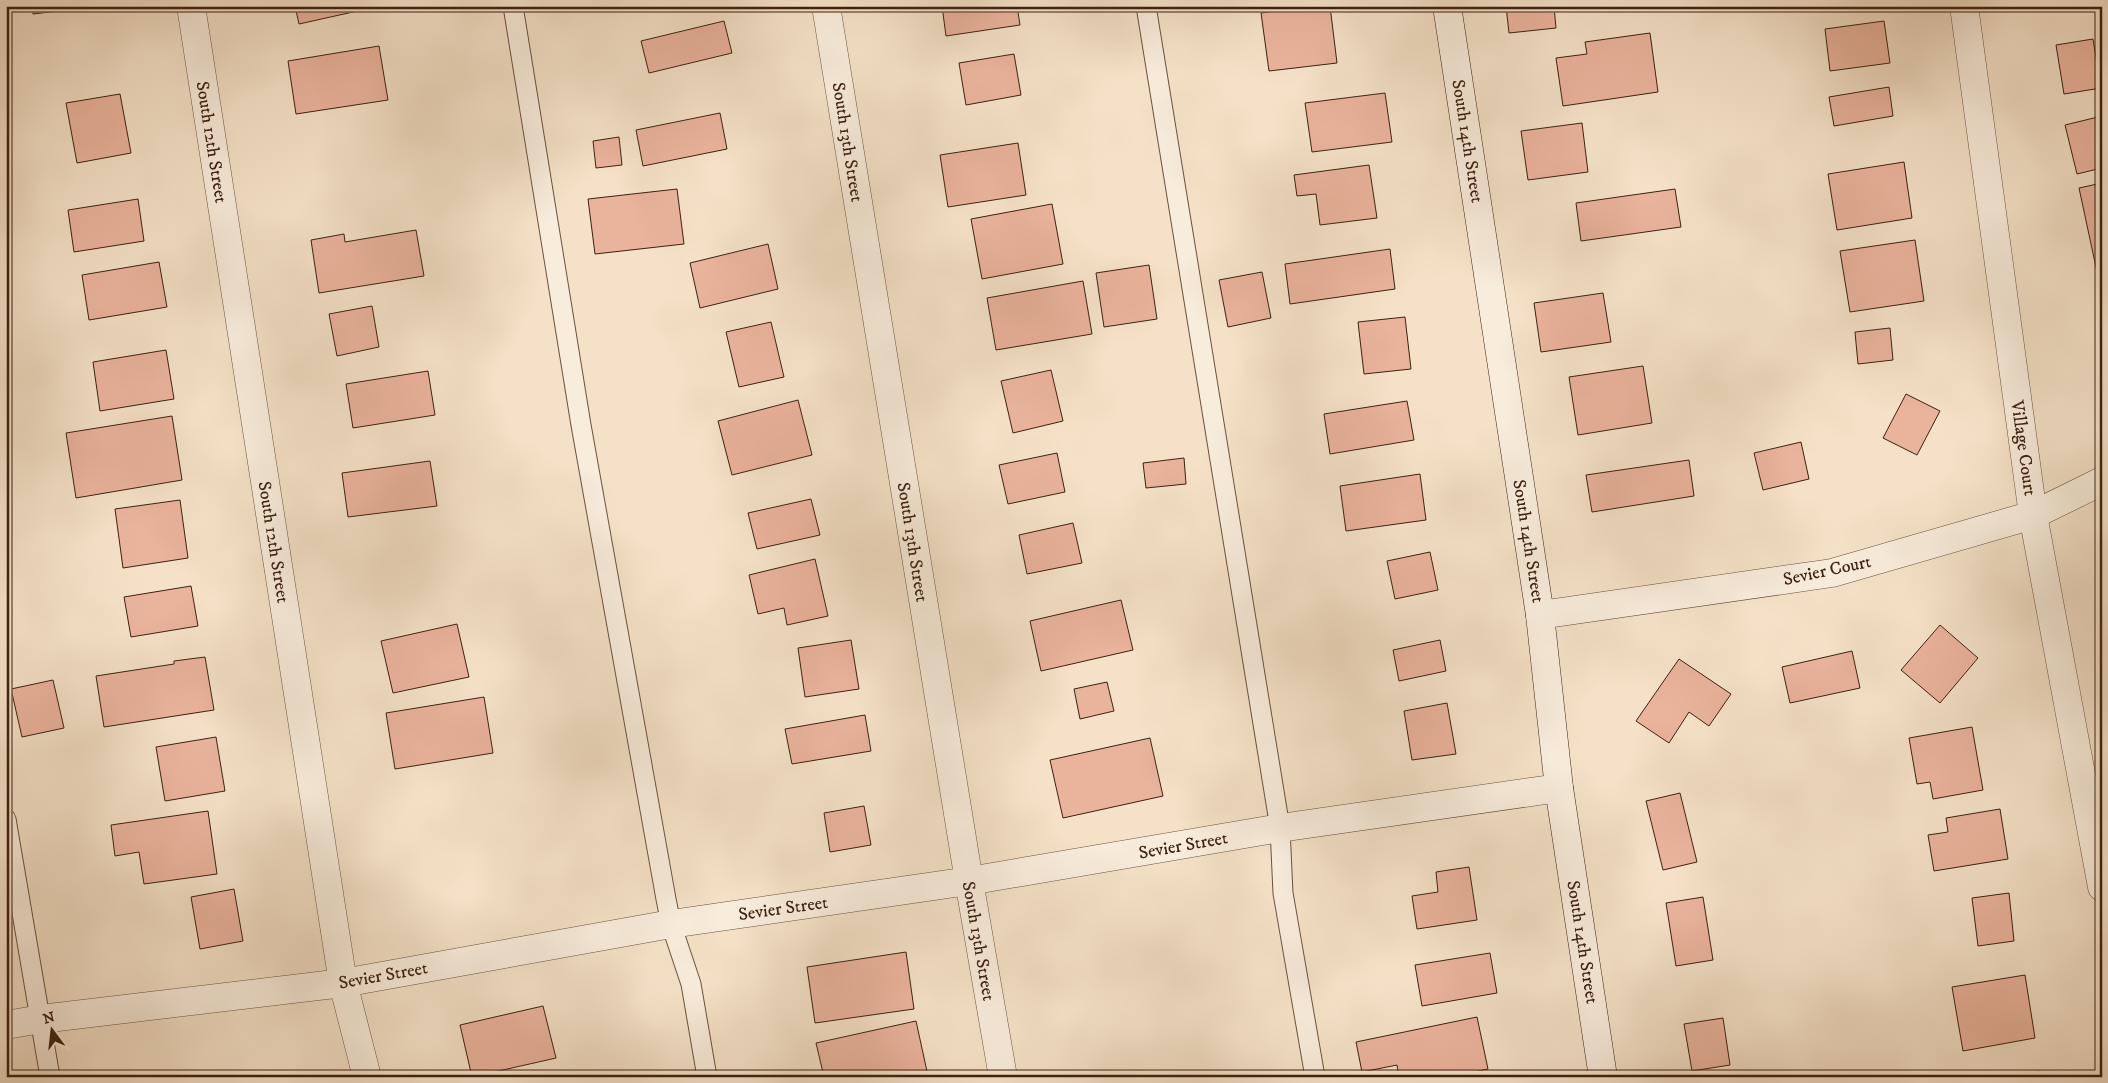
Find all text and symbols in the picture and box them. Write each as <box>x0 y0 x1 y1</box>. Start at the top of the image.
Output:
street label: South 14th Street <box>1446 78 1488 205</box>
street label: South 12th Street <box>191 80 232 205</box>
street label: South 13th Street <box>827 81 867 204</box>
street label: Village Court <box>2005 398 2041 498</box>
street label: South 14th Street <box>1507 478 1549 605</box>
street label: South 12th Street <box>253 480 294 605</box>
street label: South 13th Street <box>892 481 932 604</box>
street label: Sevier Court <box>1781 551 1873 591</box>
street label: Sevier Street <box>1137 827 1230 865</box>
street label: South 14th Street <box>1561 879 1603 1006</box>
street label: South 13th Street <box>957 880 999 1003</box>
street label: Sevier Street <box>737 892 829 926</box>
street label: Sevier Street <box>337 957 430 995</box>
north arrow <box>28 1006 78 1056</box>
text: N <box>41 1008 57 1029</box>

